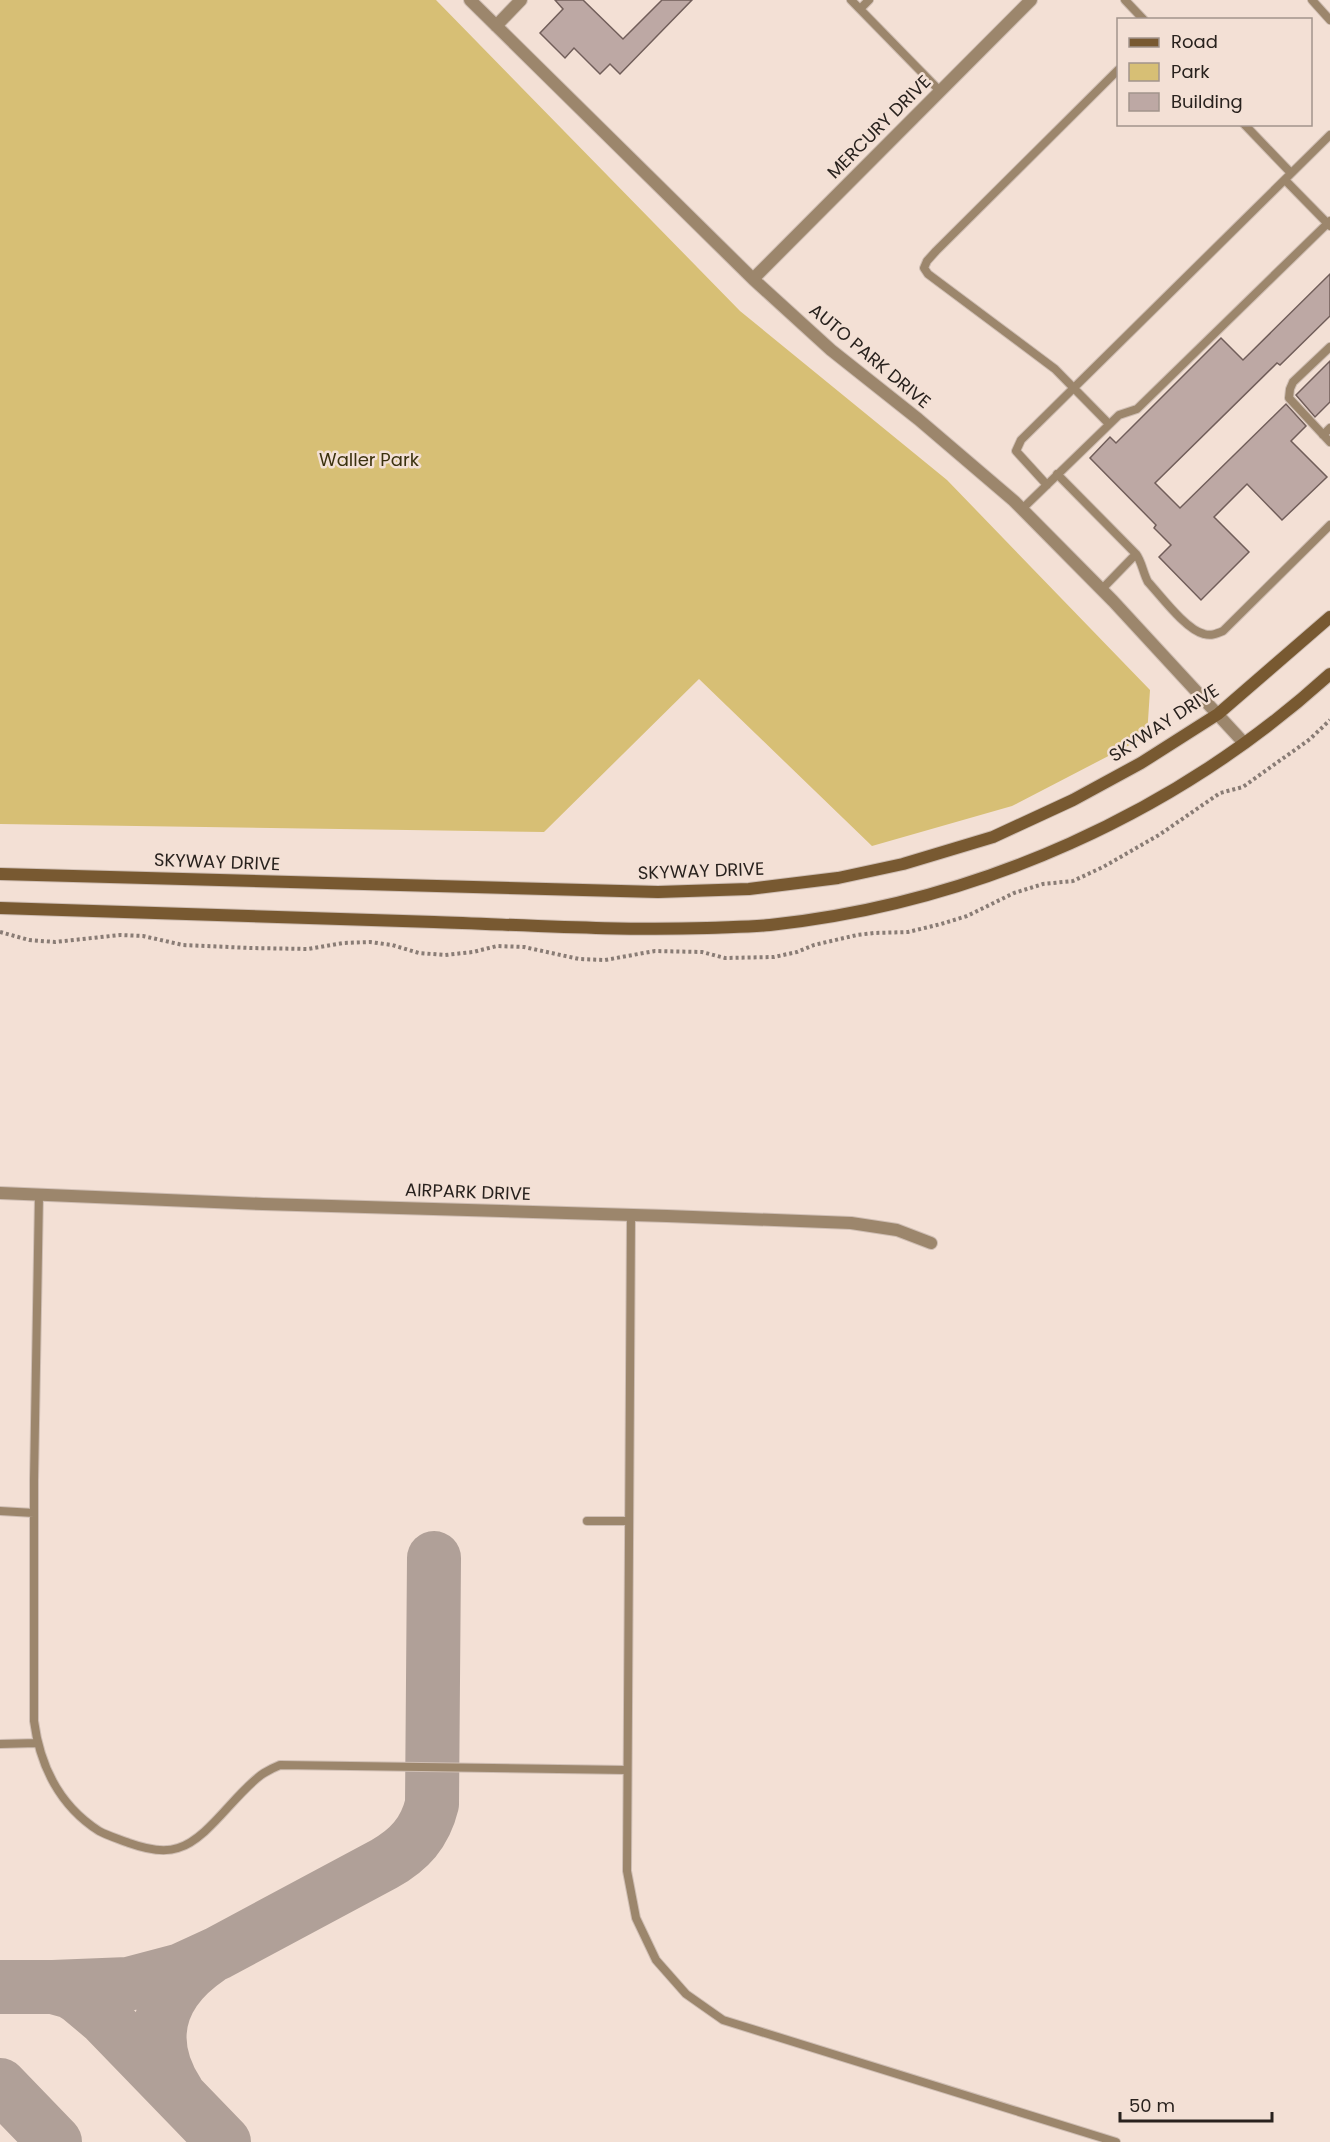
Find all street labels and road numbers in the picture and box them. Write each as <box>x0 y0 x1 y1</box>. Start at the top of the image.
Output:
street label: MERCURY DRIVE <box>821 69 936 184</box>
street label: AUTO PARK DRIVE <box>804 297 936 414</box>
street label: SKYWAY DRIVE <box>1104 678 1224 767</box>
street label: SKYWAY DRIVE <box>153 847 281 876</box>
street label: SKYWAY DRIVE <box>637 856 765 885</box>
street label: AIRPARK DRIVE <box>405 1177 531 1206</box>

